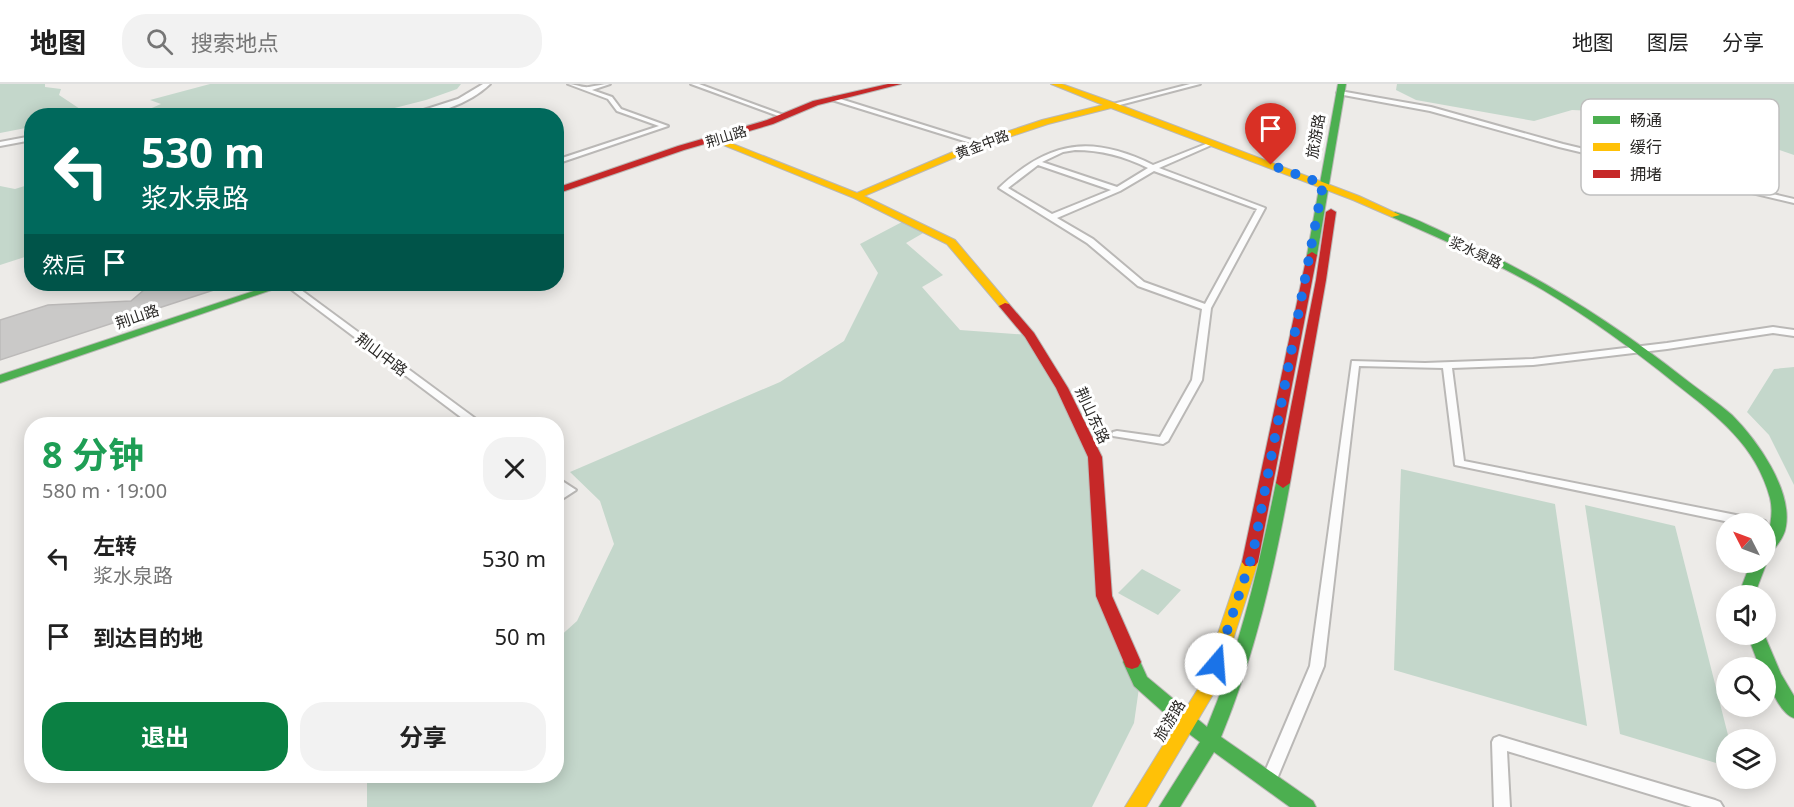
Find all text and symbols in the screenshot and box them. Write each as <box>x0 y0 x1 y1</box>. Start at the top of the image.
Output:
search box <box>122 14 542 68</box>
text: 地图 <box>30 23 86 61</box>
icon: search <box>143 25 176 58</box>
text: 搜索地点 <box>191 27 279 57</box>
text: 地图 <box>1572 28 1614 56</box>
text: 图层 <box>1647 28 1689 56</box>
text: 分享 <box>1722 28 1764 56</box>
legend <box>1581 99 1779 195</box>
pin <box>1245 103 1296 165</box>
text: 畅通 <box>1630 109 1662 131</box>
icon: arrive <box>1254 112 1287 145</box>
street label: 旅游路 <box>1301 112 1329 160</box>
street label: 荆山路 <box>703 121 749 151</box>
text: 530 m <box>141 123 265 180</box>
street label: 黄金中路 <box>952 125 1012 163</box>
icon: left <box>42 132 120 210</box>
text: 缓行 <box>1630 136 1662 158</box>
text: 拥堵 <box>1630 163 1662 185</box>
text: 浆水泉路 <box>141 179 249 216</box>
street label: 浆水泉路 <box>1447 232 1505 272</box>
icon: arrive <box>98 246 131 279</box>
text: 然后 <box>42 249 86 279</box>
street label: 荆山路 <box>112 299 162 333</box>
street label: 荆山中路 <box>352 328 412 380</box>
street label: 荆山东路 <box>1071 384 1115 446</box>
text: 8 分钟 <box>42 430 144 479</box>
button: close <box>483 437 546 500</box>
text: 580 m · 19:00 <box>42 477 167 504</box>
north arrow <box>1716 513 1776 573</box>
map controls <box>1716 513 1776 789</box>
text: 左转 <box>93 530 137 560</box>
icon: left <box>42 542 75 575</box>
text: 530 m <box>482 543 546 573</box>
text: 浆水泉路 <box>93 562 173 589</box>
button: sound <box>1716 585 1776 645</box>
icon: arrive <box>42 620 75 653</box>
text: 50 m <box>495 621 546 651</box>
text: 到达目的地 <box>93 622 203 652</box>
position arrow <box>1184 632 1248 696</box>
button: search <box>1716 657 1776 717</box>
street label: 旅游路 <box>1149 696 1189 744</box>
button: 退出 <box>42 702 288 771</box>
button: 分享 <box>300 702 546 771</box>
button: layers <box>1716 729 1776 789</box>

